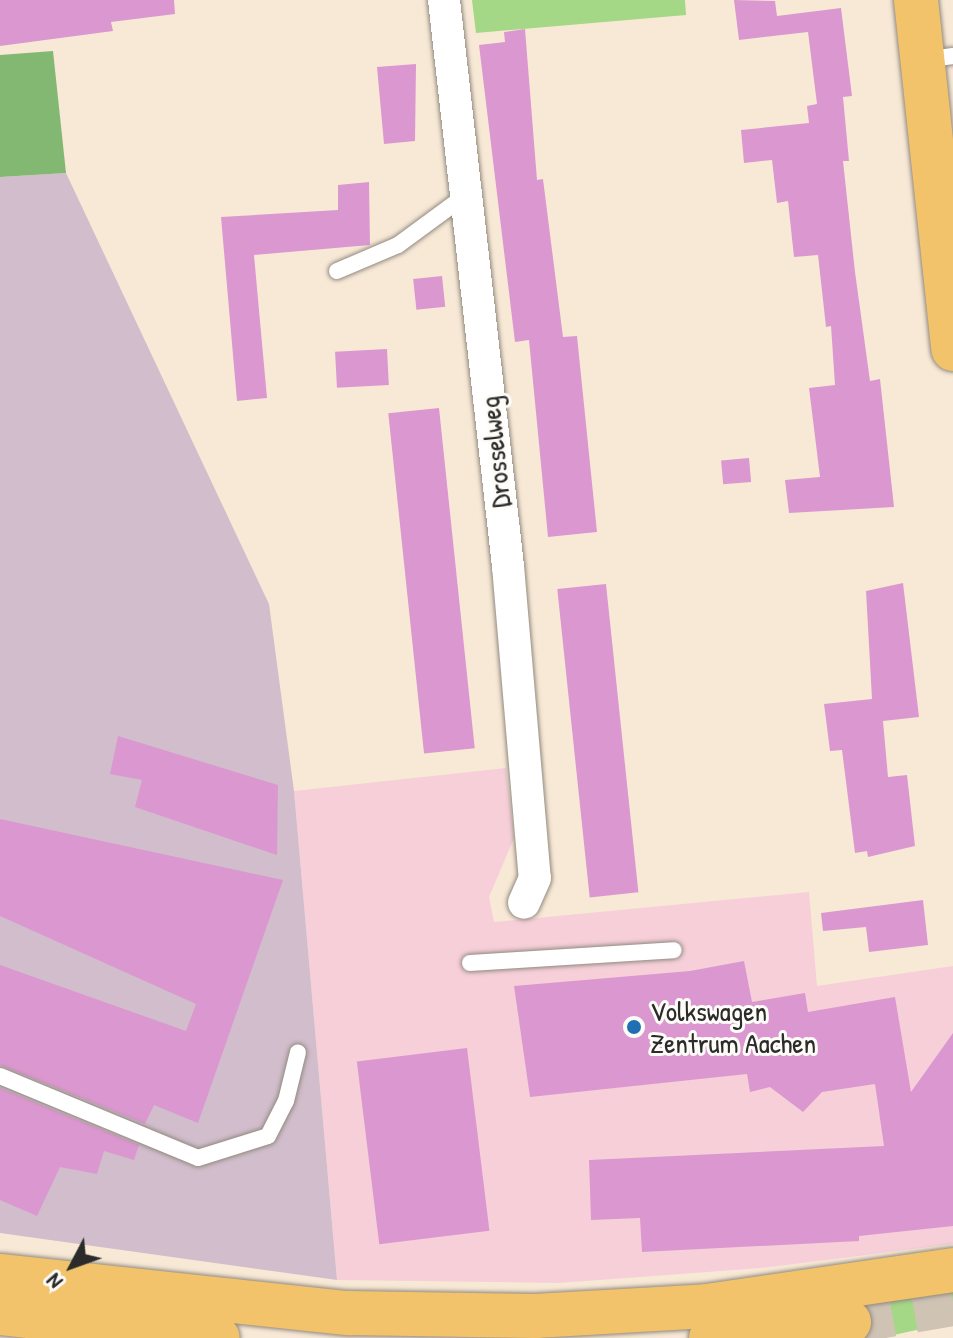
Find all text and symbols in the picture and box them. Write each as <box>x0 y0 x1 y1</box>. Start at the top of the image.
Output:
street label: Drosselweg <box>472 395 518 509</box>
place label: Volkswagen Zentrum Aachen <box>650 994 816 1060</box>
marker: Volkswagen Zentrum Aachen <box>625 1018 643 1036</box>
north arrow <box>32 1226 112 1306</box>
text: N <box>39 1267 69 1296</box>

